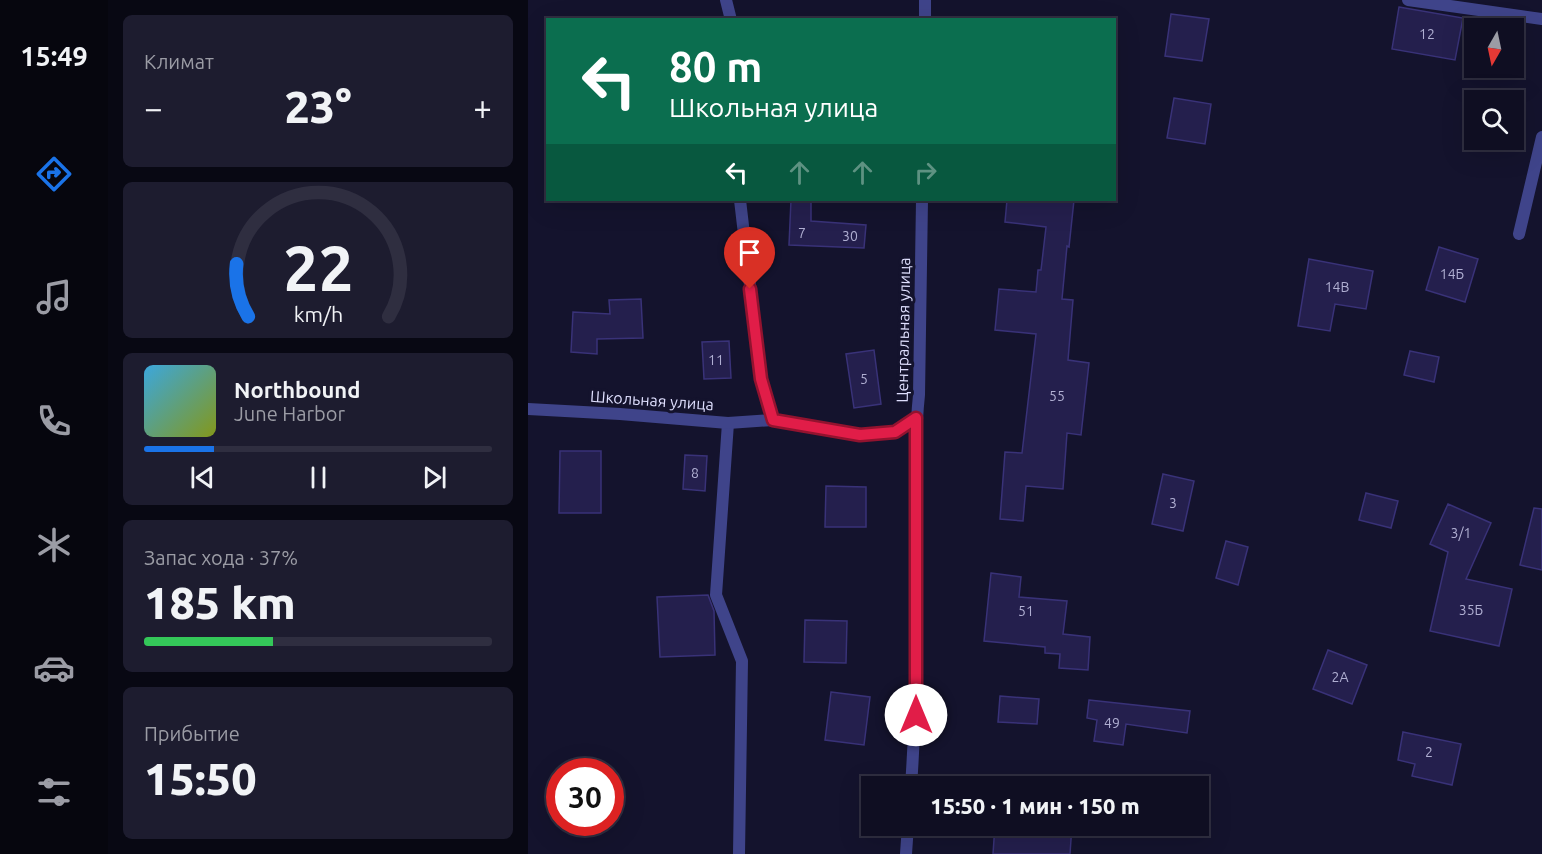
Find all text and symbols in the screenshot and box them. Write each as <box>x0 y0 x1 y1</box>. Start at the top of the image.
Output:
north arrow <box>1464 18 1524 78</box>
map controls <box>1464 18 1524 150</box>
house number: 12 <box>1419 26 1435 42</box>
text: 15:49 <box>20 41 88 71</box>
icon: left <box>570 42 648 120</box>
text: 80 m <box>669 43 763 90</box>
text: Климат <box>144 50 214 73</box>
text: 23° <box>284 81 352 132</box>
text: − <box>144 89 163 126</box>
text: + <box>473 89 492 126</box>
button: search <box>1464 90 1524 150</box>
text: Школьная улица <box>669 92 878 122</box>
icon: directions <box>33 153 75 195</box>
icon: left <box>720 156 753 189</box>
icon: ahead <box>783 156 816 189</box>
icon: ahead <box>846 156 879 189</box>
icon: right <box>909 156 942 189</box>
house number: 7 <box>798 225 806 241</box>
pin <box>724 227 775 289</box>
house number: 30 <box>842 228 858 244</box>
text: 22 <box>283 233 353 303</box>
icon: arrive <box>733 236 766 269</box>
street label: Центральная улица <box>893 257 913 403</box>
house number: 14Б <box>1440 266 1464 282</box>
icon: music <box>33 276 75 318</box>
house number: 14В <box>1325 279 1349 295</box>
text: km/h <box>293 302 343 326</box>
house number: 11 <box>708 352 724 368</box>
house number: 5 <box>860 371 868 387</box>
text: Northbound <box>234 377 360 402</box>
street label: Школьная улица <box>589 387 715 413</box>
house number: 55 <box>1049 388 1065 404</box>
icon: phone <box>33 400 75 442</box>
text: June Harbor <box>234 402 345 425</box>
icon: previous <box>186 461 219 494</box>
icon: pause <box>302 461 335 494</box>
icon: next <box>418 461 451 494</box>
house number: 8 <box>691 465 699 481</box>
house number: 3 <box>1169 495 1177 511</box>
icon: climate <box>33 524 75 566</box>
house number: 3/1 <box>1451 525 1471 541</box>
text: Запас хода · 37% <box>144 546 298 569</box>
text: 185 km <box>144 577 296 628</box>
house number: 35Б <box>1459 602 1483 618</box>
house number: 51 <box>1018 603 1034 619</box>
icon: car <box>33 647 75 689</box>
house number: 2А <box>1332 669 1349 685</box>
position arrow <box>884 683 948 747</box>
house number: 49 <box>1104 715 1120 731</box>
text: Прибытие <box>144 722 240 745</box>
house number: 2 <box>1425 744 1433 760</box>
text: 15:50 <box>144 753 257 804</box>
speed limit sign: 30 <box>546 758 624 836</box>
icon: filters <box>33 771 75 813</box>
text: 15:50 · 1 мин · 150 m <box>930 793 1140 818</box>

